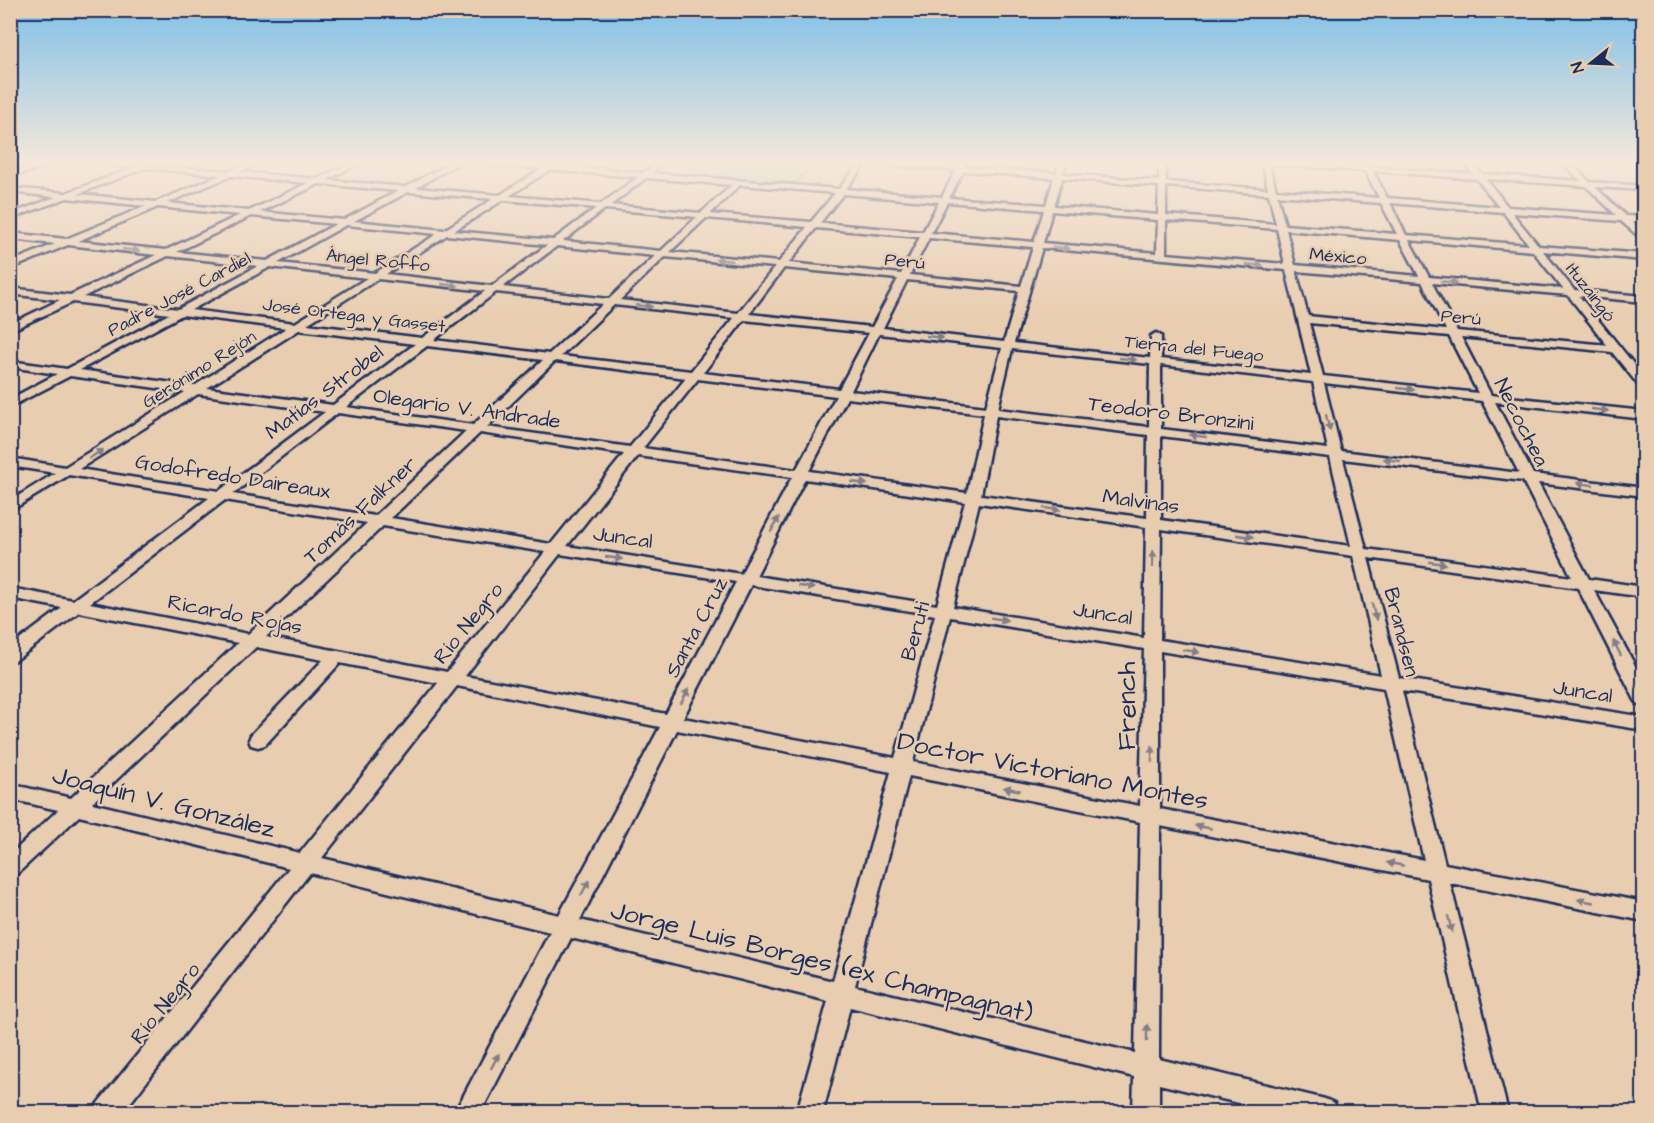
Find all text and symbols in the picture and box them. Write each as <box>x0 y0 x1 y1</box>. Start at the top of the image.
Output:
north arrow <box>1561 33 1621 93</box>
text: N <box>1566 59 1590 75</box>
street label: México <box>1308 242 1368 271</box>
street label: Ángel Roffo <box>325 243 431 279</box>
one-way arrow <box>1051 243 1070 253</box>
one-way arrow <box>122 245 141 254</box>
street label: Padre José Cardiel <box>103 246 255 343</box>
street label: Perú <box>884 247 926 276</box>
one-way arrow <box>715 255 734 265</box>
street label: Ituzaingó <box>1559 258 1621 328</box>
one-way arrow <box>1245 260 1264 270</box>
one-way arrow <box>1440 277 1459 287</box>
one-way arrow <box>441 280 460 290</box>
street label: José Ortega y Gasset <box>261 292 448 340</box>
one-way arrow <box>635 301 654 311</box>
street label: Perú <box>1440 303 1482 332</box>
street label: Gerónimo Rejón <box>137 324 261 415</box>
street label: Tierra del Fuego <box>1123 329 1265 369</box>
one-way arrow <box>925 333 944 342</box>
street label: Matías Strobel <box>259 338 389 446</box>
one-way arrow <box>1119 354 1138 364</box>
street label: Necochea <box>1487 373 1556 472</box>
street label: Olegario V. Andrade <box>371 381 562 438</box>
one-way arrow <box>1396 384 1415 394</box>
street label: Teodoro Bronzini <box>1086 389 1255 438</box>
one-way arrow <box>1590 405 1609 415</box>
one-way arrow <box>1324 413 1334 432</box>
one-way arrow <box>1189 432 1208 441</box>
street label: Godofredo Daireaux <box>133 447 333 506</box>
one-way arrow <box>87 448 104 459</box>
street label: Tomás Falkner <box>297 450 424 571</box>
one-way arrow <box>1382 456 1401 465</box>
one-way arrow <box>849 478 868 487</box>
one-way arrow <box>1576 480 1595 489</box>
street label: Malvinas <box>1101 482 1181 521</box>
one-way arrow <box>1043 505 1062 514</box>
one-way arrow <box>770 515 780 532</box>
street label: Juncal <box>591 519 654 556</box>
one-way arrow <box>1236 532 1255 541</box>
one-way arrow <box>1148 550 1158 569</box>
one-way arrow <box>604 554 623 563</box>
one-way arrow <box>1429 559 1448 568</box>
street label: Santa Cruz <box>658 571 735 683</box>
street label: Río Negro <box>427 576 512 671</box>
one-way arrow <box>797 583 816 592</box>
street label: Brandsen <box>1376 585 1427 680</box>
street label: Ricardo Rojas <box>165 587 305 642</box>
street label: Juncal <box>1071 595 1135 632</box>
street label: Beruti <box>894 598 937 664</box>
one-way arrow <box>1370 603 1379 622</box>
one-way arrow <box>989 615 1008 624</box>
one-way arrow <box>1612 639 1622 657</box>
one-way arrow <box>1182 646 1201 655</box>
street label: French <box>1109 662 1145 750</box>
street label: Juncal <box>1551 673 1615 710</box>
one-way arrow <box>680 688 690 705</box>
street label: Doctor Victoriano Montes <box>894 723 1211 819</box>
one-way arrow <box>1147 745 1157 764</box>
street label: Joaquín V. González <box>48 757 279 847</box>
one-way arrow <box>1002 784 1021 793</box>
one-way arrow <box>1193 822 1212 831</box>
one-way arrow <box>1385 859 1404 868</box>
one-way arrow <box>580 879 590 896</box>
street label: Jorge Luis Borges (ex Champagnat) <box>606 892 1037 1034</box>
one-way arrow <box>1576 896 1595 905</box>
one-way arrow <box>1445 915 1455 933</box>
street label: Río Negro <box>124 956 209 1051</box>
one-way arrow <box>1143 1024 1152 1043</box>
one-way arrow <box>490 1052 499 1069</box>

